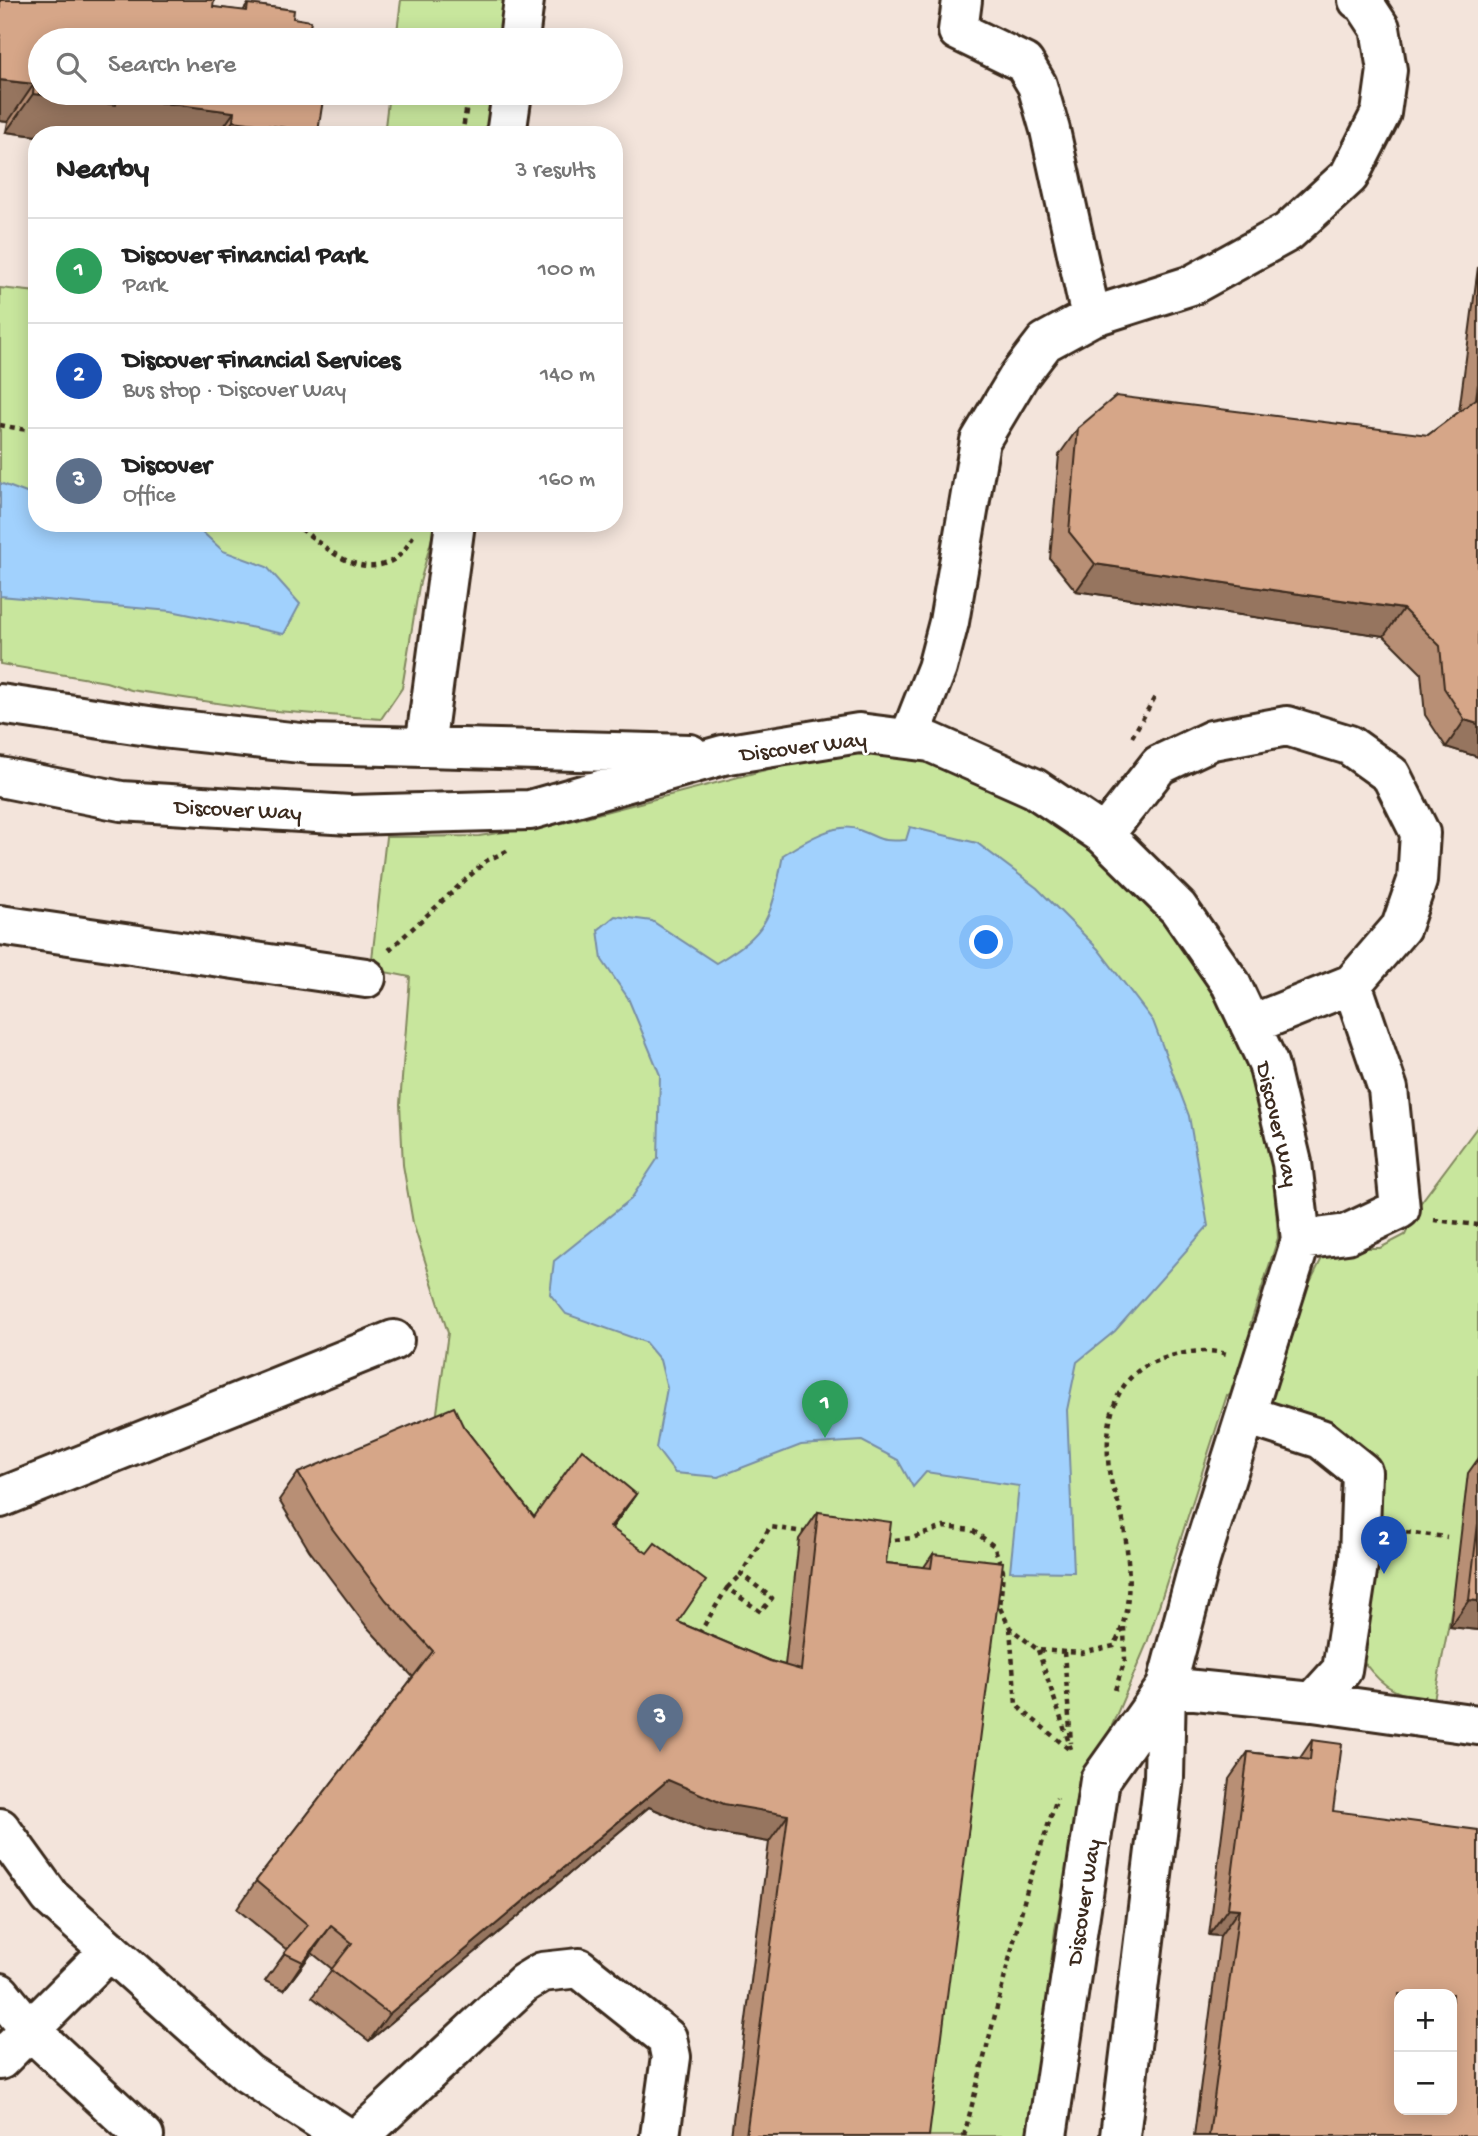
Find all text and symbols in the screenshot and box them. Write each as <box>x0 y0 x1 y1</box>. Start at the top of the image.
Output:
search box <box>28 28 623 105</box>
icon: search <box>52 48 90 86</box>
text: Search here <box>108 51 236 82</box>
text: Nearby <box>56 154 149 189</box>
text: 3 results <box>515 158 595 185</box>
text: Discover Financial Park <box>123 242 366 273</box>
text: 1 <box>74 257 84 284</box>
text: 100 m <box>538 257 595 284</box>
text: Park <box>123 273 167 300</box>
text: Discover Financial Services <box>123 347 400 378</box>
text: 2 <box>73 362 85 389</box>
text: 140 m <box>540 362 595 389</box>
text: Bus stop · Discover Way <box>123 378 346 405</box>
text: Discover <box>123 452 212 483</box>
text: 3 <box>73 467 85 494</box>
text: 160 m <box>539 467 595 494</box>
text: Office <box>123 483 176 510</box>
street label: Discover Way <box>737 727 868 770</box>
street label: Discover Way <box>171 795 302 828</box>
your location <box>969 925 1003 959</box>
street label: Discover Way <box>1248 1058 1303 1190</box>
pin: 1 <box>802 1380 848 1438</box>
pin: 2 <box>1361 1516 1407 1574</box>
pin: 3 <box>637 1694 683 1752</box>
street label: Discover Way <box>1062 1837 1109 1970</box>
map controls <box>1394 1989 1457 2115</box>
button: + <box>1394 1989 1457 2052</box>
button: − <box>1394 2052 1457 2115</box>

